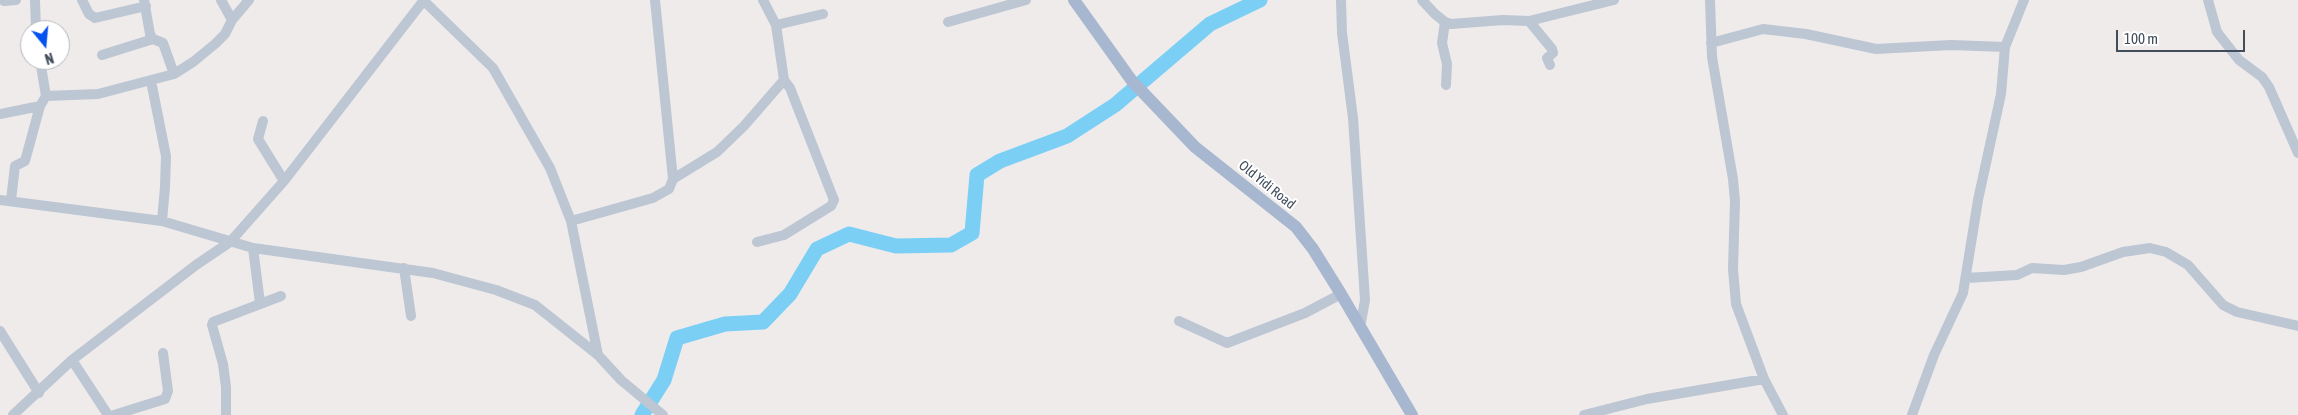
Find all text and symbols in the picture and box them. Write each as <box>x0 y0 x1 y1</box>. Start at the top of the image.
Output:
north arrow <box>20 20 70 70</box>
scale bar <box>2118 20 2247 52</box>
text: 100 m <box>2124 30 2158 47</box>
text: N <box>43 50 55 67</box>
street label: Old Yidi Road <box>1235 157 1299 213</box>

